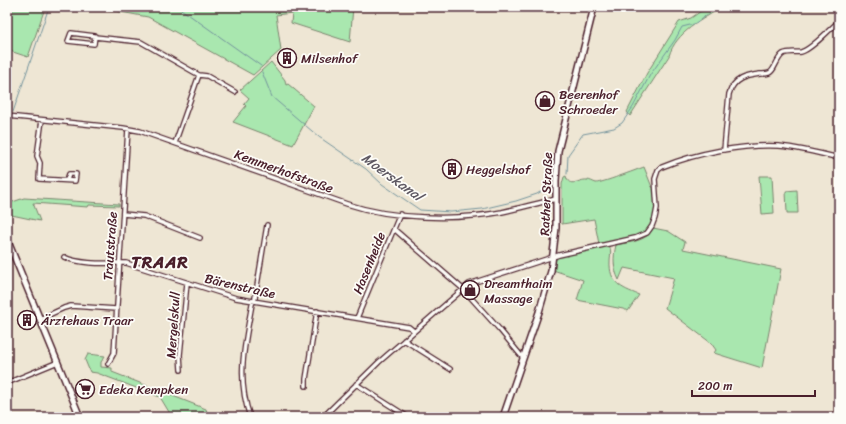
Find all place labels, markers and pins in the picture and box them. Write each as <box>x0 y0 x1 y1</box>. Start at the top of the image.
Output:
building icon: Milsenhof <box>276 47 298 69</box>
place label: Milsenhof <box>301 47 359 70</box>
place label: Beerenhof Schroeder <box>559 83 621 121</box>
shop icon: Beerenhof Schroeder <box>534 90 556 112</box>
building icon: Heggelshof <box>441 158 463 180</box>
place label: Heggelshof <box>466 158 532 181</box>
place label: Dreamthaim Massage <box>484 272 552 310</box>
shop icon: Dreamthaim Massage <box>459 279 481 301</box>
building icon: Ärztehaus Traar <box>16 309 38 331</box>
place label: Ärztehaus Traar <box>40 309 133 332</box>
supermarket icon: Edeka Kempken <box>74 378 96 400</box>
place label: Edeka Kempken <box>99 378 188 401</box>

